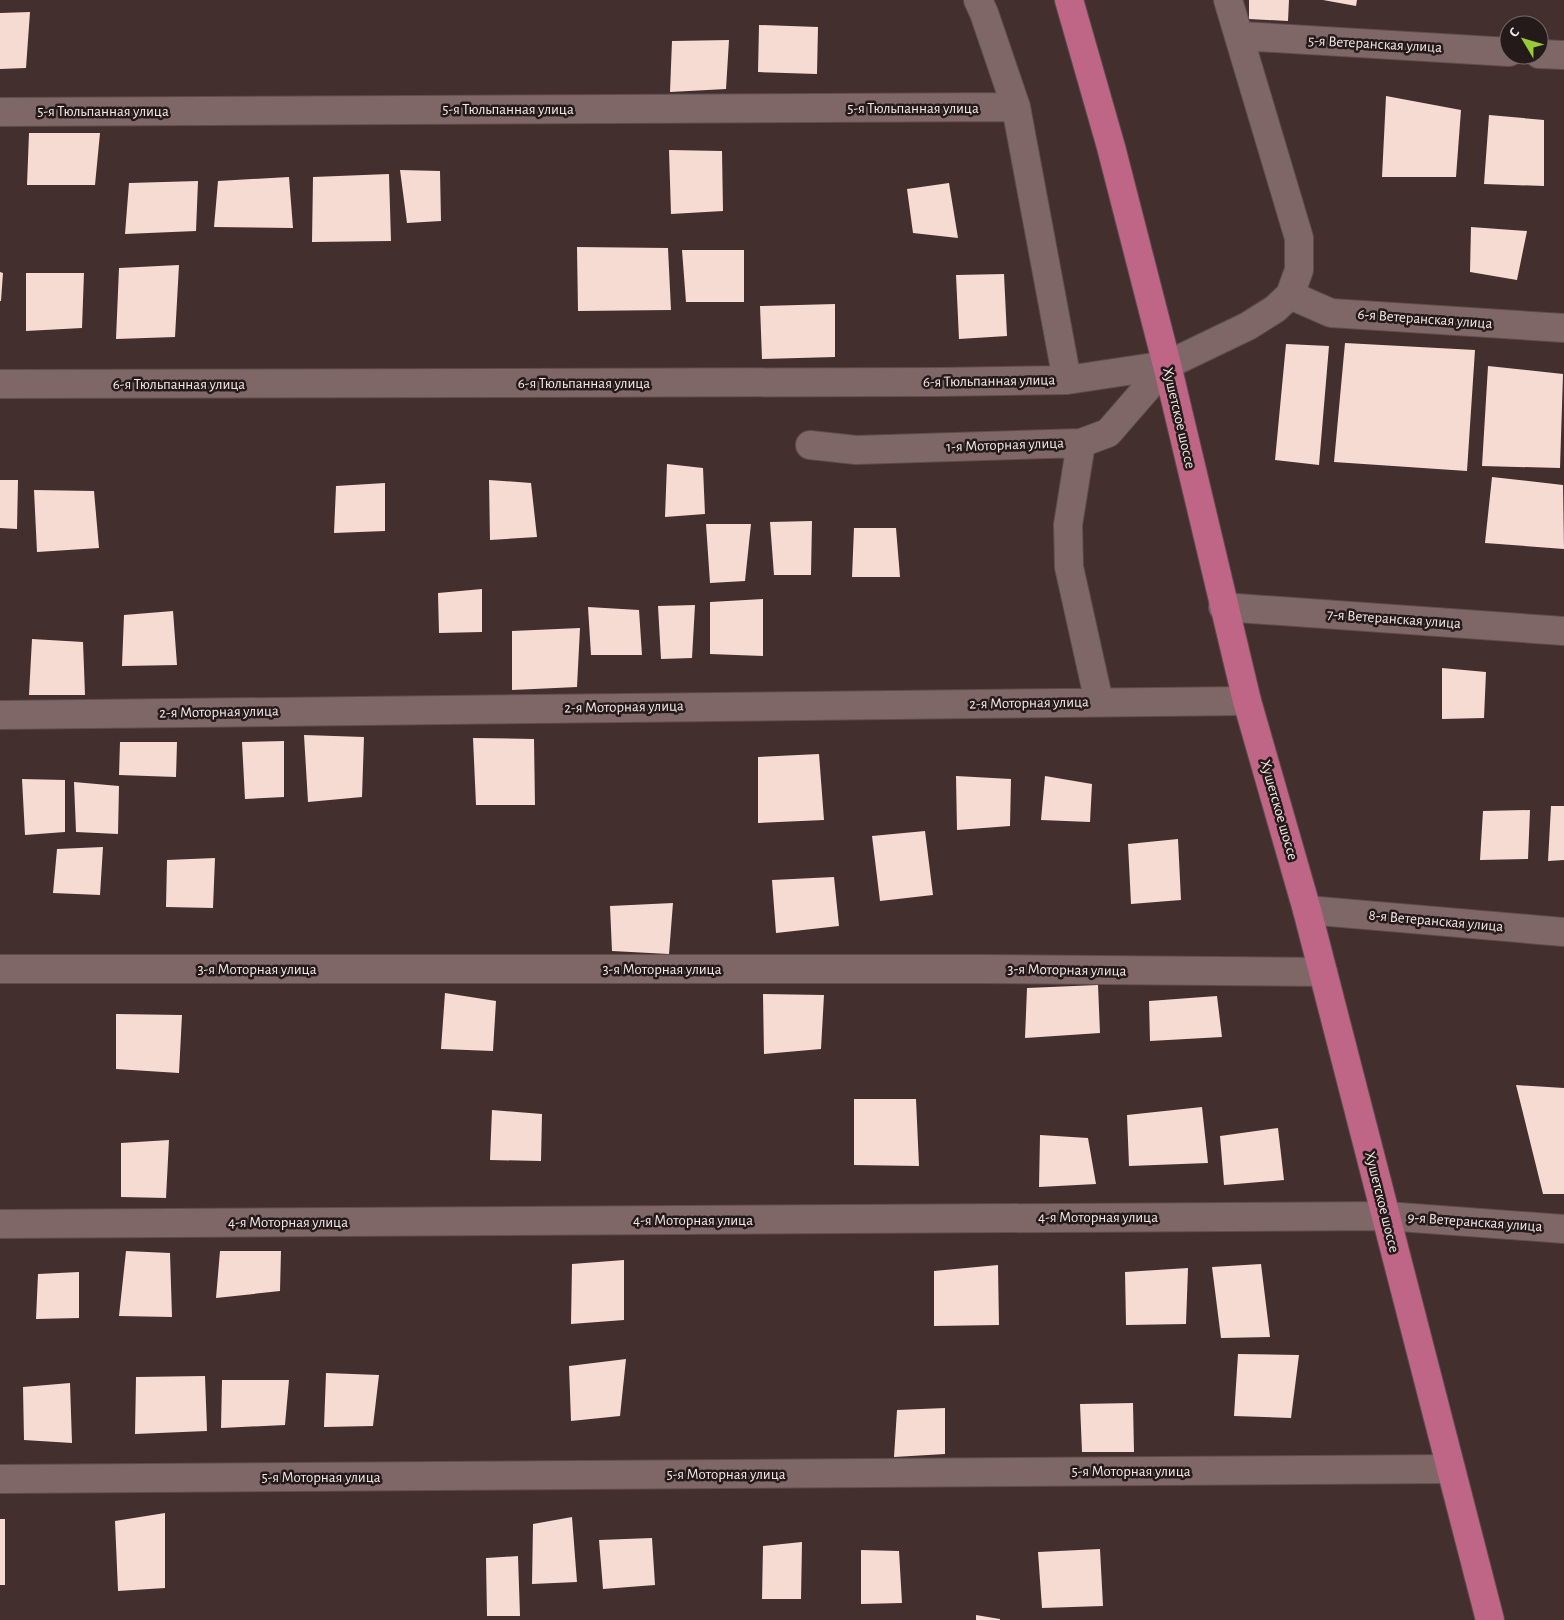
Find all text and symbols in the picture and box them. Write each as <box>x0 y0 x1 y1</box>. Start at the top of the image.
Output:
north arrow <box>1499 15 1549 65</box>
text: С <box>1507 25 1523 40</box>
street label: 5-я Ветеранская улица <box>1308 33 1443 55</box>
street label: 5-я Тюльпанная улица <box>847 101 979 116</box>
street label: 5-я Тюльпанная улица <box>442 102 574 117</box>
street label: 5-я Тюльпанная улица <box>37 104 169 119</box>
street label: 6-я Ветеранская улица <box>1357 307 1493 331</box>
street label: Хушетское шоссе <box>1160 366 1198 470</box>
street label: 6-я Тюльпанная улица <box>923 372 1055 390</box>
street label: 6-я Тюльпанная улица <box>518 376 650 391</box>
street label: 6-я Тюльпанная улица <box>113 377 245 392</box>
street label: 1-я Моторная улица <box>946 435 1064 455</box>
street label: 7-я Ветеранская улица <box>1327 607 1462 631</box>
street label: 2-я Моторная улица <box>969 694 1089 712</box>
street label: 2-я Моторная улица <box>564 698 684 716</box>
street label: 2-я Моторная улица <box>159 703 279 721</box>
street label: Хушетское шоссе <box>1257 758 1301 862</box>
street label: 8-я Ветеранская улица <box>1368 908 1504 934</box>
street label: 3-я Моторная улица <box>1007 961 1127 979</box>
street label: 3-я Моторная улица <box>197 962 317 977</box>
street label: 3-я Моторная улица <box>602 962 722 977</box>
street label: Хушетское шоссе <box>1362 1150 1402 1254</box>
street label: 4-я Моторная улица <box>1038 1210 1158 1225</box>
street label: 9-я Ветеранская улица <box>1407 1210 1543 1234</box>
street label: 4-я Моторная улица <box>633 1213 753 1228</box>
street label: 4-я Моторная улица <box>228 1215 348 1230</box>
street label: 5-я Моторная улица <box>1071 1464 1191 1479</box>
street label: 5-я Моторная улица <box>666 1467 786 1482</box>
street label: 5-я Моторная улица <box>261 1470 381 1485</box>

